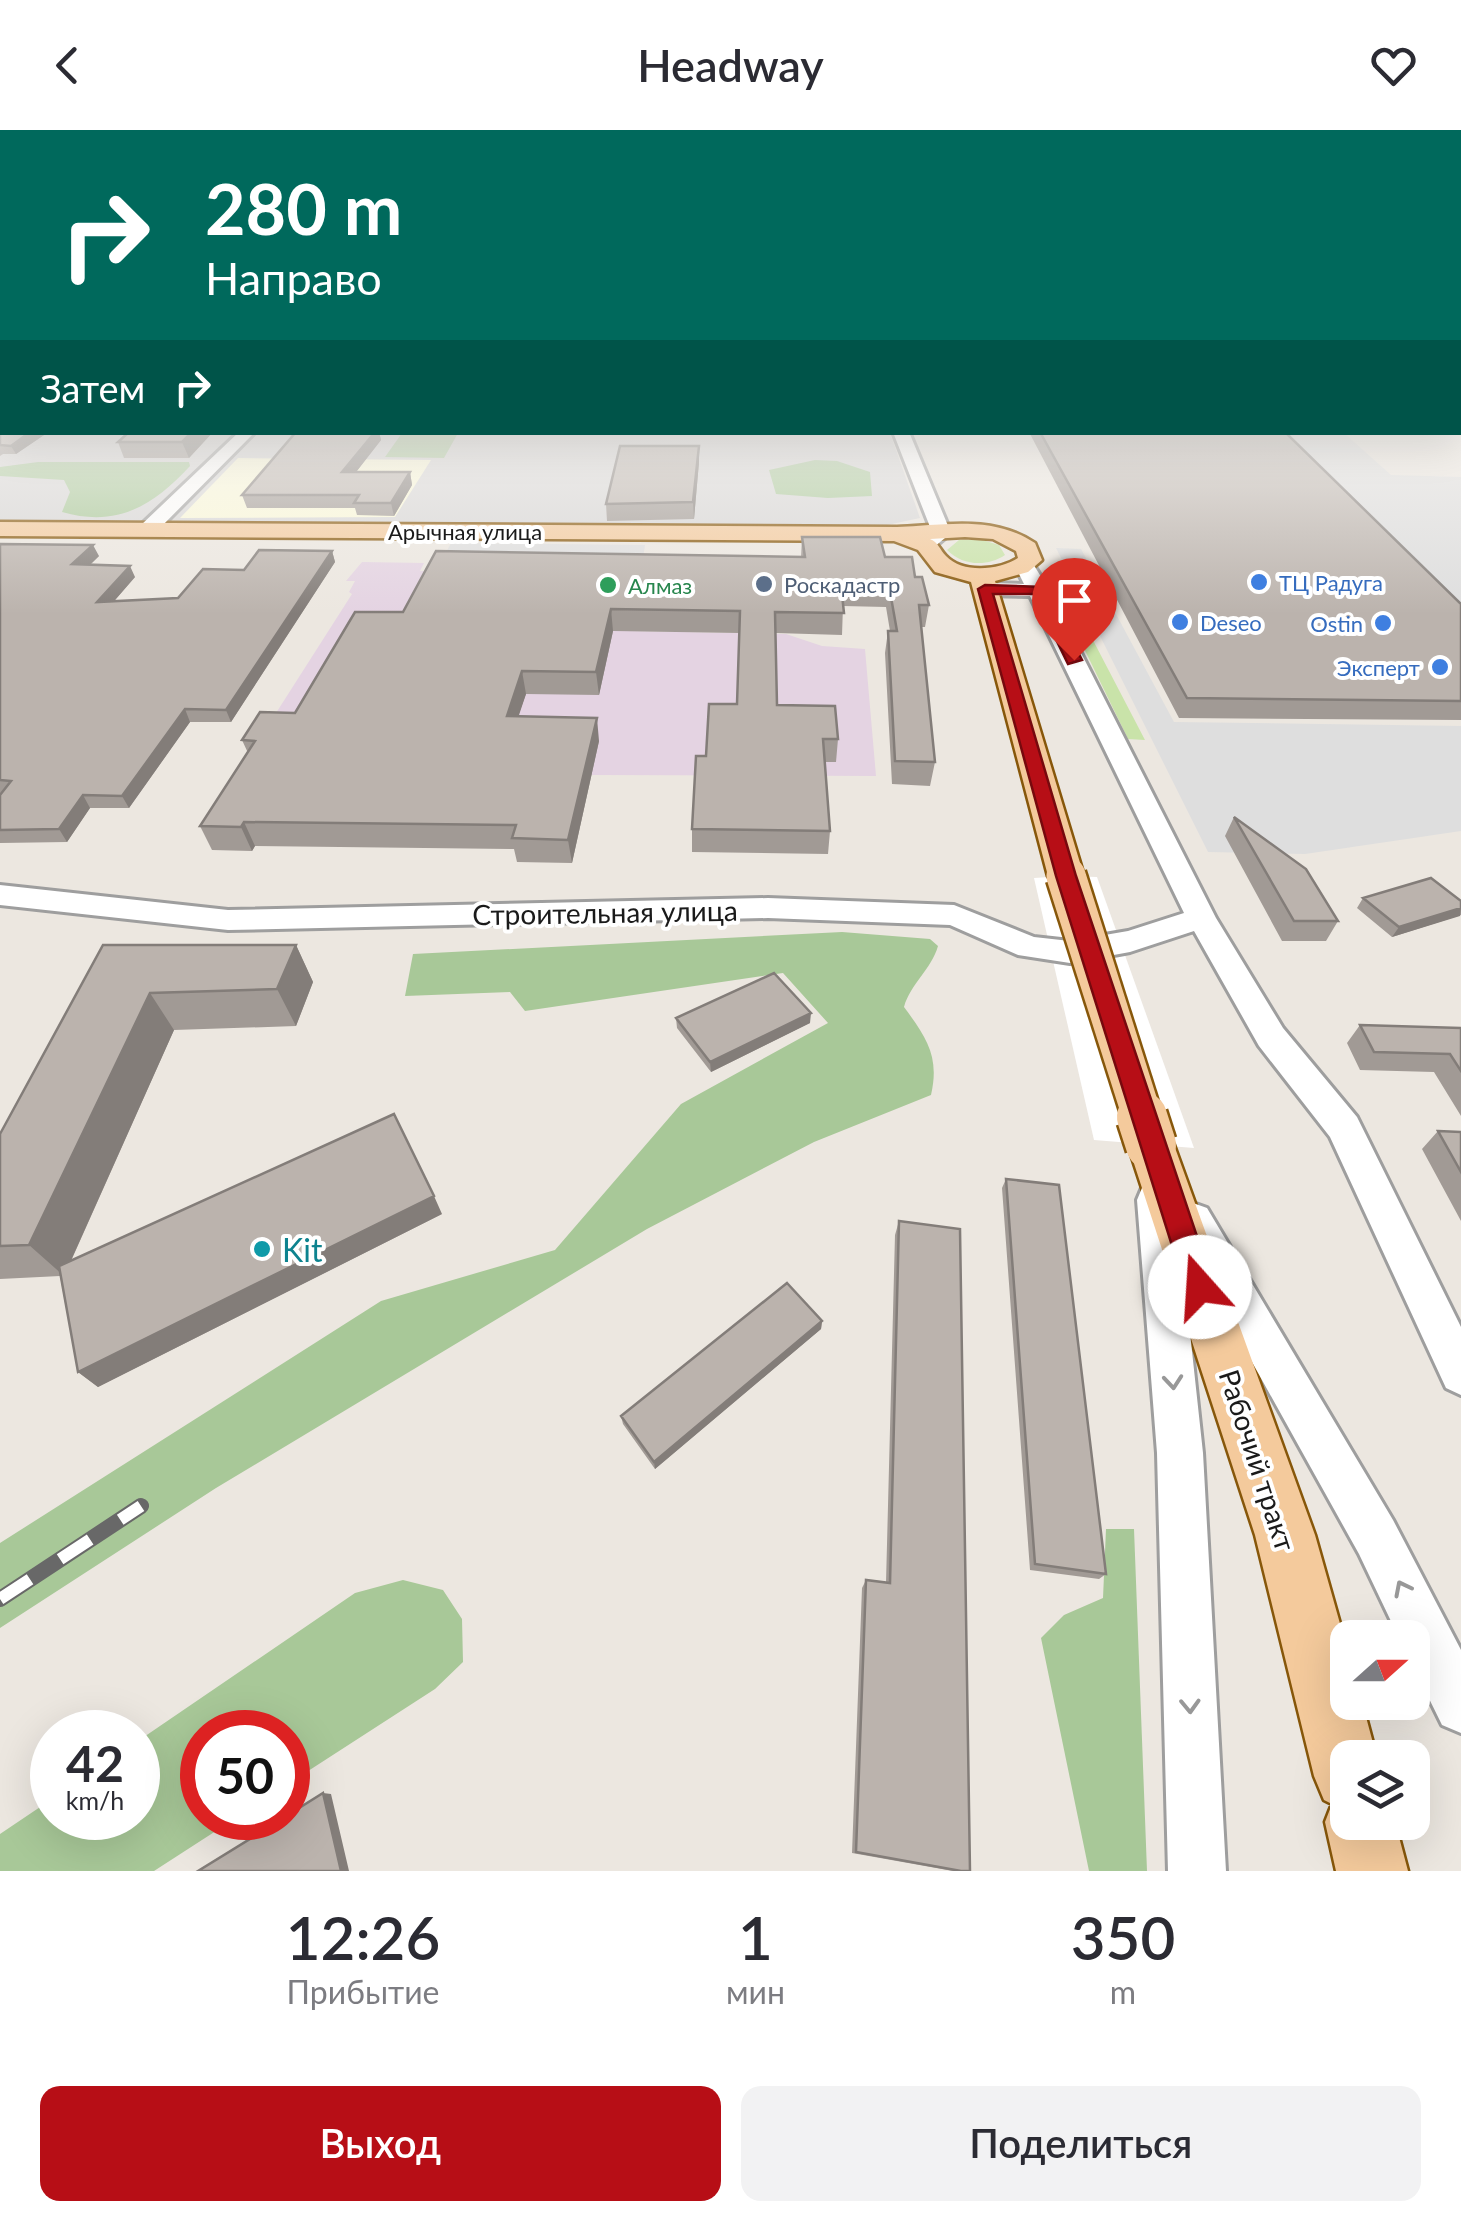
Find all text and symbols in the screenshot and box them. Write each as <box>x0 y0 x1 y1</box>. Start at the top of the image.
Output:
icon: back <box>40 38 95 93</box>
text: Headway <box>637 38 824 92</box>
icon: heart <box>1366 38 1421 93</box>
text: 280 m <box>205 166 402 250</box>
icon: right <box>40 170 170 300</box>
text: Направо <box>205 251 382 305</box>
icon: right <box>165 360 220 415</box>
text: Затем <box>40 365 145 411</box>
street label: Арычная улица <box>388 518 542 545</box>
pin <box>1032 558 1117 661</box>
place label: ТЦ Радуга <box>1279 569 1383 596</box>
place label: Роскадастр <box>784 571 900 598</box>
marker: ТЦ Радуга <box>1248 571 1270 593</box>
place label: Алмаз <box>628 572 692 599</box>
marker: Роскадастр <box>753 573 775 595</box>
icon: arrive <box>1047 573 1102 628</box>
marker: Алмаз <box>597 574 619 596</box>
place label: Deseo <box>1200 609 1262 636</box>
place label: Ostin <box>1310 610 1363 637</box>
marker: Deseo <box>1169 611 1191 633</box>
marker: Ostin <box>1372 612 1394 634</box>
place label: Эксперт <box>1337 654 1420 681</box>
marker: Эксперт <box>1429 656 1451 678</box>
street label: Строительная улица <box>472 893 738 931</box>
place label: Kit <box>282 1230 323 1269</box>
position arrow <box>1148 1235 1252 1339</box>
marker: Kit <box>251 1238 273 1260</box>
street label: Рабочий тракт <box>1213 1365 1303 1555</box>
one-way arrow <box>1162 1374 1183 1390</box>
one-way arrow <box>1395 1580 1414 1598</box>
north arrow <box>1330 1620 1430 1720</box>
map controls <box>1330 1620 1430 1840</box>
one-way arrow <box>1180 1699 1201 1715</box>
speed limit sign: 50 <box>180 1710 310 1840</box>
text: 42 <box>66 1733 124 1793</box>
button: layers <box>1330 1740 1430 1840</box>
text: km/h <box>66 1785 124 1815</box>
text: 12:26 <box>286 1901 440 1973</box>
text: 1 <box>738 1901 773 1973</box>
text: 350 <box>1071 1901 1175 1973</box>
text: Прибытие <box>287 1972 439 2011</box>
text: мин <box>726 1972 785 2011</box>
text: m <box>1110 1972 1136 2011</box>
button: Выход <box>40 2086 721 2201</box>
button: Поделиться <box>741 2086 1421 2201</box>

